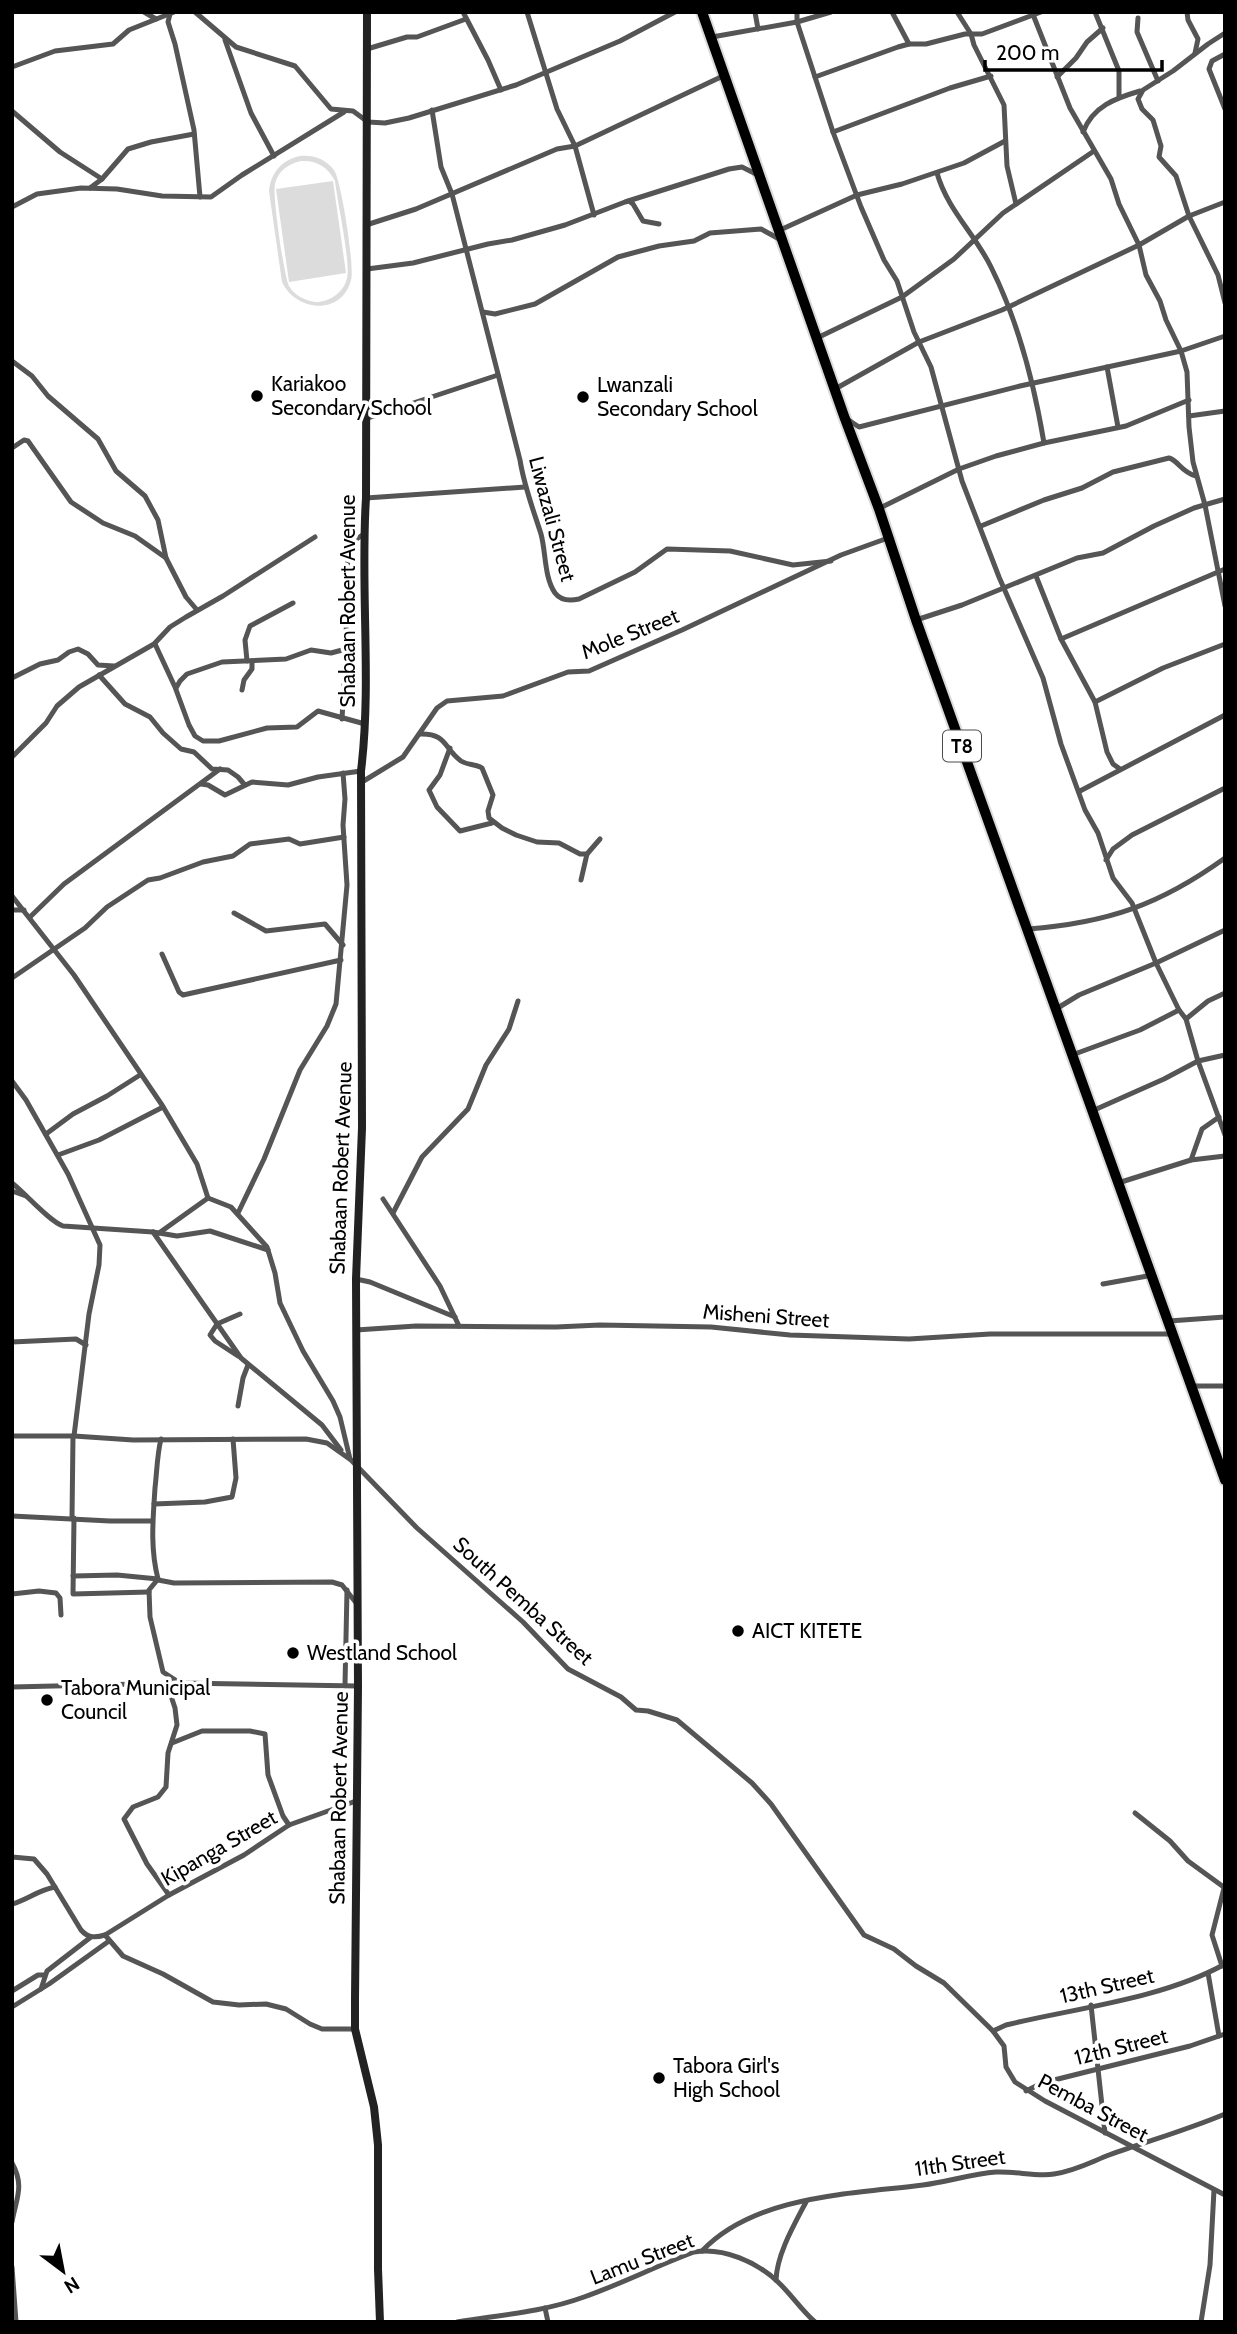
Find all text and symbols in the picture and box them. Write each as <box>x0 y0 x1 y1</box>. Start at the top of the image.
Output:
scale bar <box>985 28 1162 72</box>
text: 200 m <box>996 40 1059 65</box>
place label: Kariakoo Secondary School <box>271 371 432 420</box>
place label: Lwanzali Secondary School <box>597 372 758 421</box>
marker: Kariakoo Secondary School <box>249 388 265 404</box>
marker: Lwanzali Secondary School <box>575 389 591 405</box>
street label: Liwazali Street <box>524 454 581 584</box>
street label: Shabaan Robert Avenue <box>335 494 360 708</box>
street label: Mole Street <box>578 603 682 664</box>
road number: T8 <box>943 730 981 762</box>
street label: Shabaan Robert Avenue <box>324 1061 357 1275</box>
street label: Misheni Street <box>702 1299 830 1332</box>
street label: South Pemba Street <box>448 1531 598 1670</box>
place label: AICT KITETE <box>752 1618 862 1643</box>
marker: AICT KITETE <box>730 1623 746 1639</box>
place label: Westland School <box>307 1640 457 1665</box>
marker: Westland School <box>285 1645 301 1661</box>
place label: Tabora Municipal Council <box>61 1675 210 1724</box>
street label: Shabaan Robert Avenue <box>324 1691 353 1905</box>
marker: Tabora Municipal Council <box>39 1692 55 1708</box>
street label: Kipanga Street <box>156 1804 281 1891</box>
street label: 13th Street <box>1058 1963 1156 2008</box>
street label: 12th Street <box>1072 2023 1170 2070</box>
place label: Tabora Girl's High School <box>673 2053 780 2102</box>
street label: Pemba Street <box>1034 2068 1153 2147</box>
marker: Tabora Girl's High School <box>651 2070 667 2086</box>
street label: 11th Street <box>913 2144 1007 2181</box>
street label: Lamu Street <box>587 2227 697 2290</box>
north arrow <box>28 2236 98 2306</box>
text: N <box>60 2272 84 2298</box>

